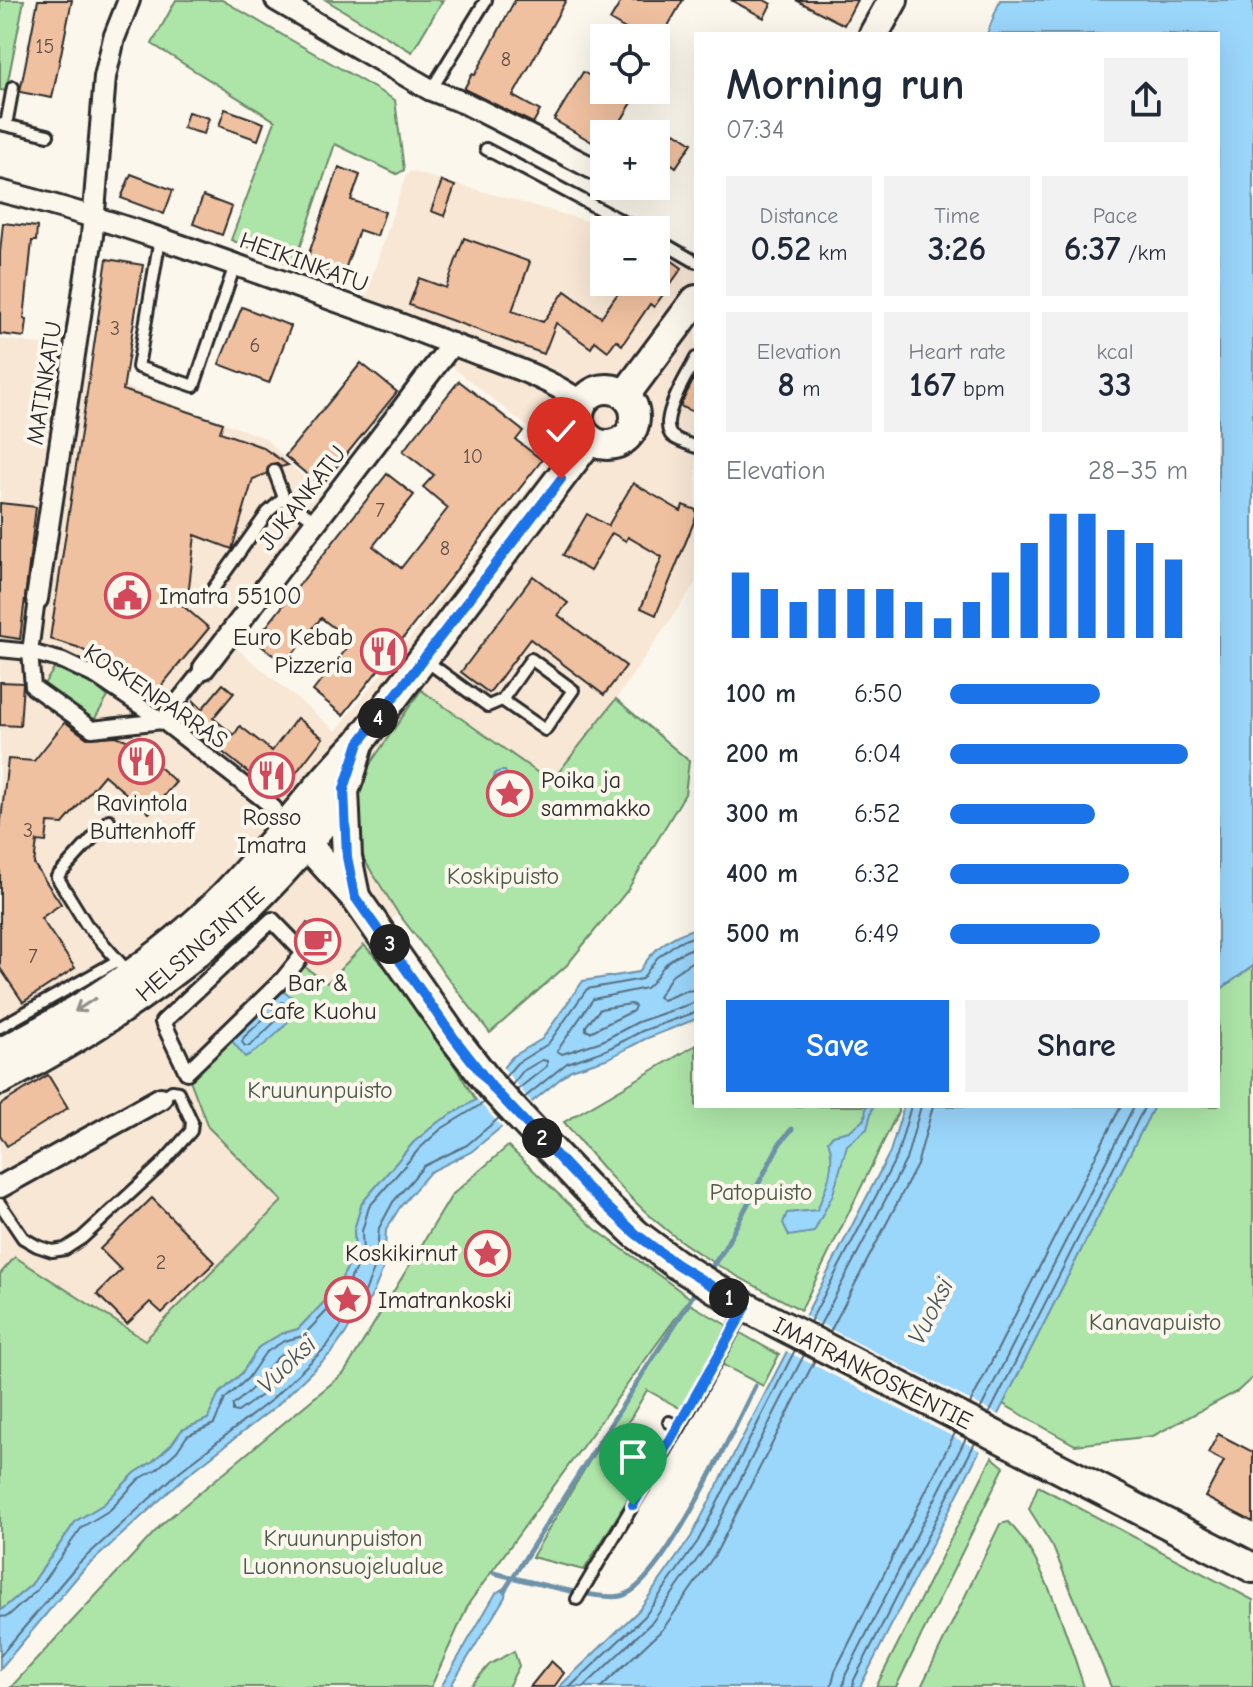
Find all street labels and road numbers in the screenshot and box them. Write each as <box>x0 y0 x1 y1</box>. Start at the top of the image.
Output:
street label: HEIKINKATU <box>236 226 372 298</box>
street label: MATINKATU <box>20 319 68 447</box>
street label: JUKANKATU <box>252 440 352 556</box>
street label: KOSKENPARRAS <box>79 638 233 754</box>
street label: HELSINGINTIE <box>130 881 270 1007</box>
street label: IMATRANKOSKENTIE <box>769 1311 977 1435</box>

